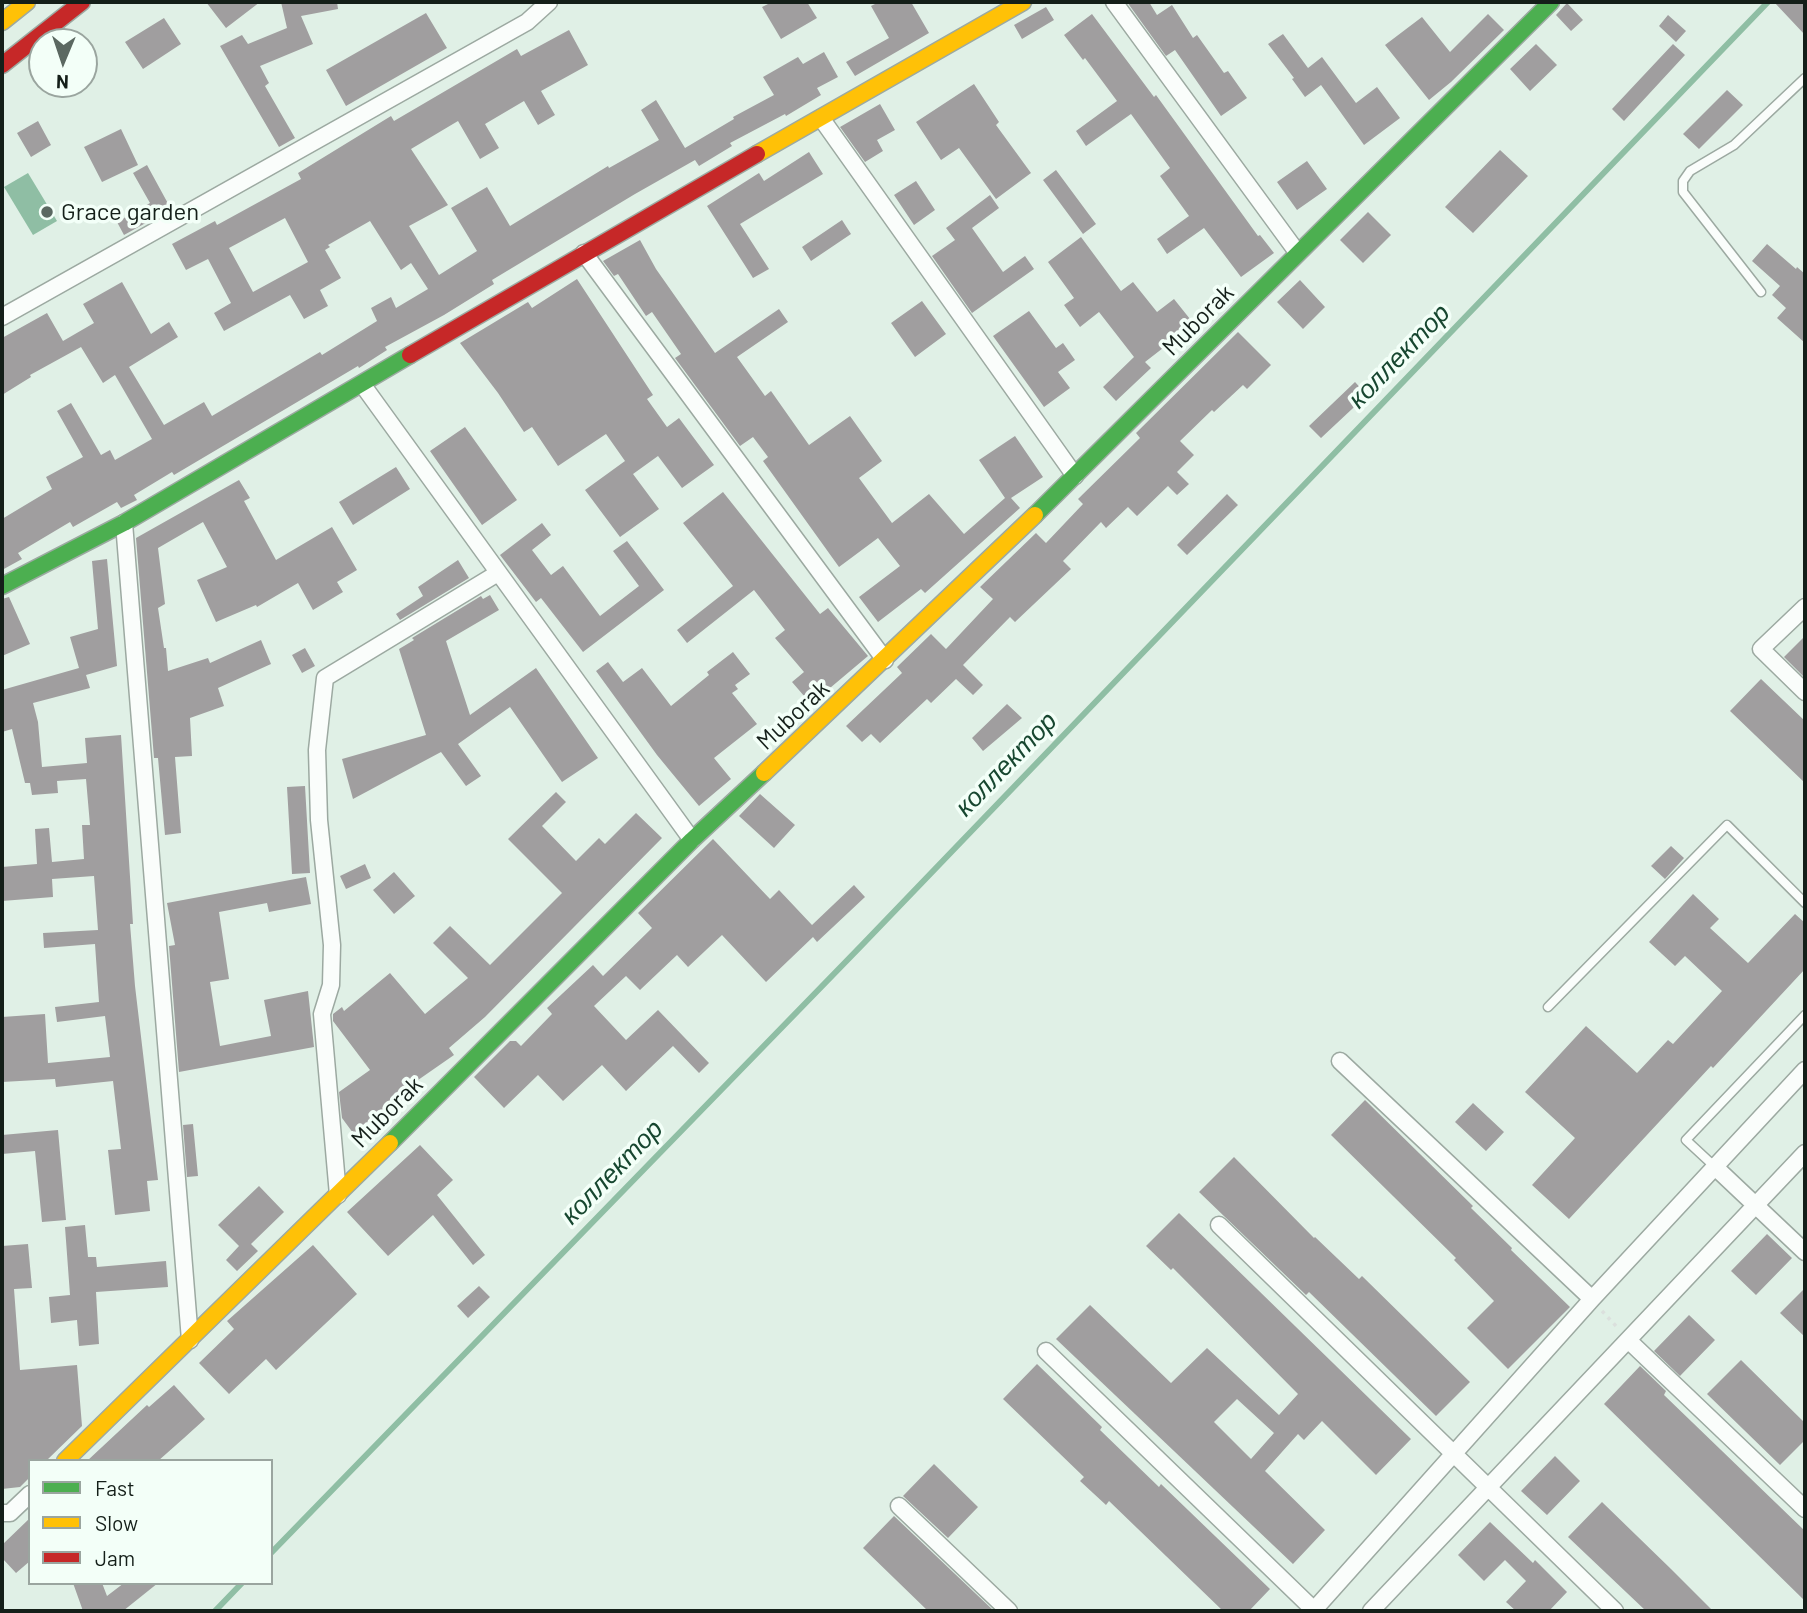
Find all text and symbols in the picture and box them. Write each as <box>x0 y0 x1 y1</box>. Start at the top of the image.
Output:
north arrow <box>28 28 98 98</box>
text: N <box>56 71 69 94</box>
place label: Grace garden <box>61 198 199 226</box>
marker: Grace garden <box>39 204 55 220</box>
street label: Muborak <box>1156 278 1240 362</box>
water label: коллектор <box>1342 297 1456 415</box>
street label: Muborak <box>751 674 835 756</box>
water label: коллектор <box>949 705 1063 823</box>
street label: Muborak <box>345 1070 429 1154</box>
water label: коллектор <box>555 1113 669 1231</box>
legend <box>28 1459 273 1585</box>
text: Fast <box>95 1475 135 1500</box>
text: Slow <box>95 1510 138 1535</box>
text: Jam <box>95 1545 135 1570</box>

